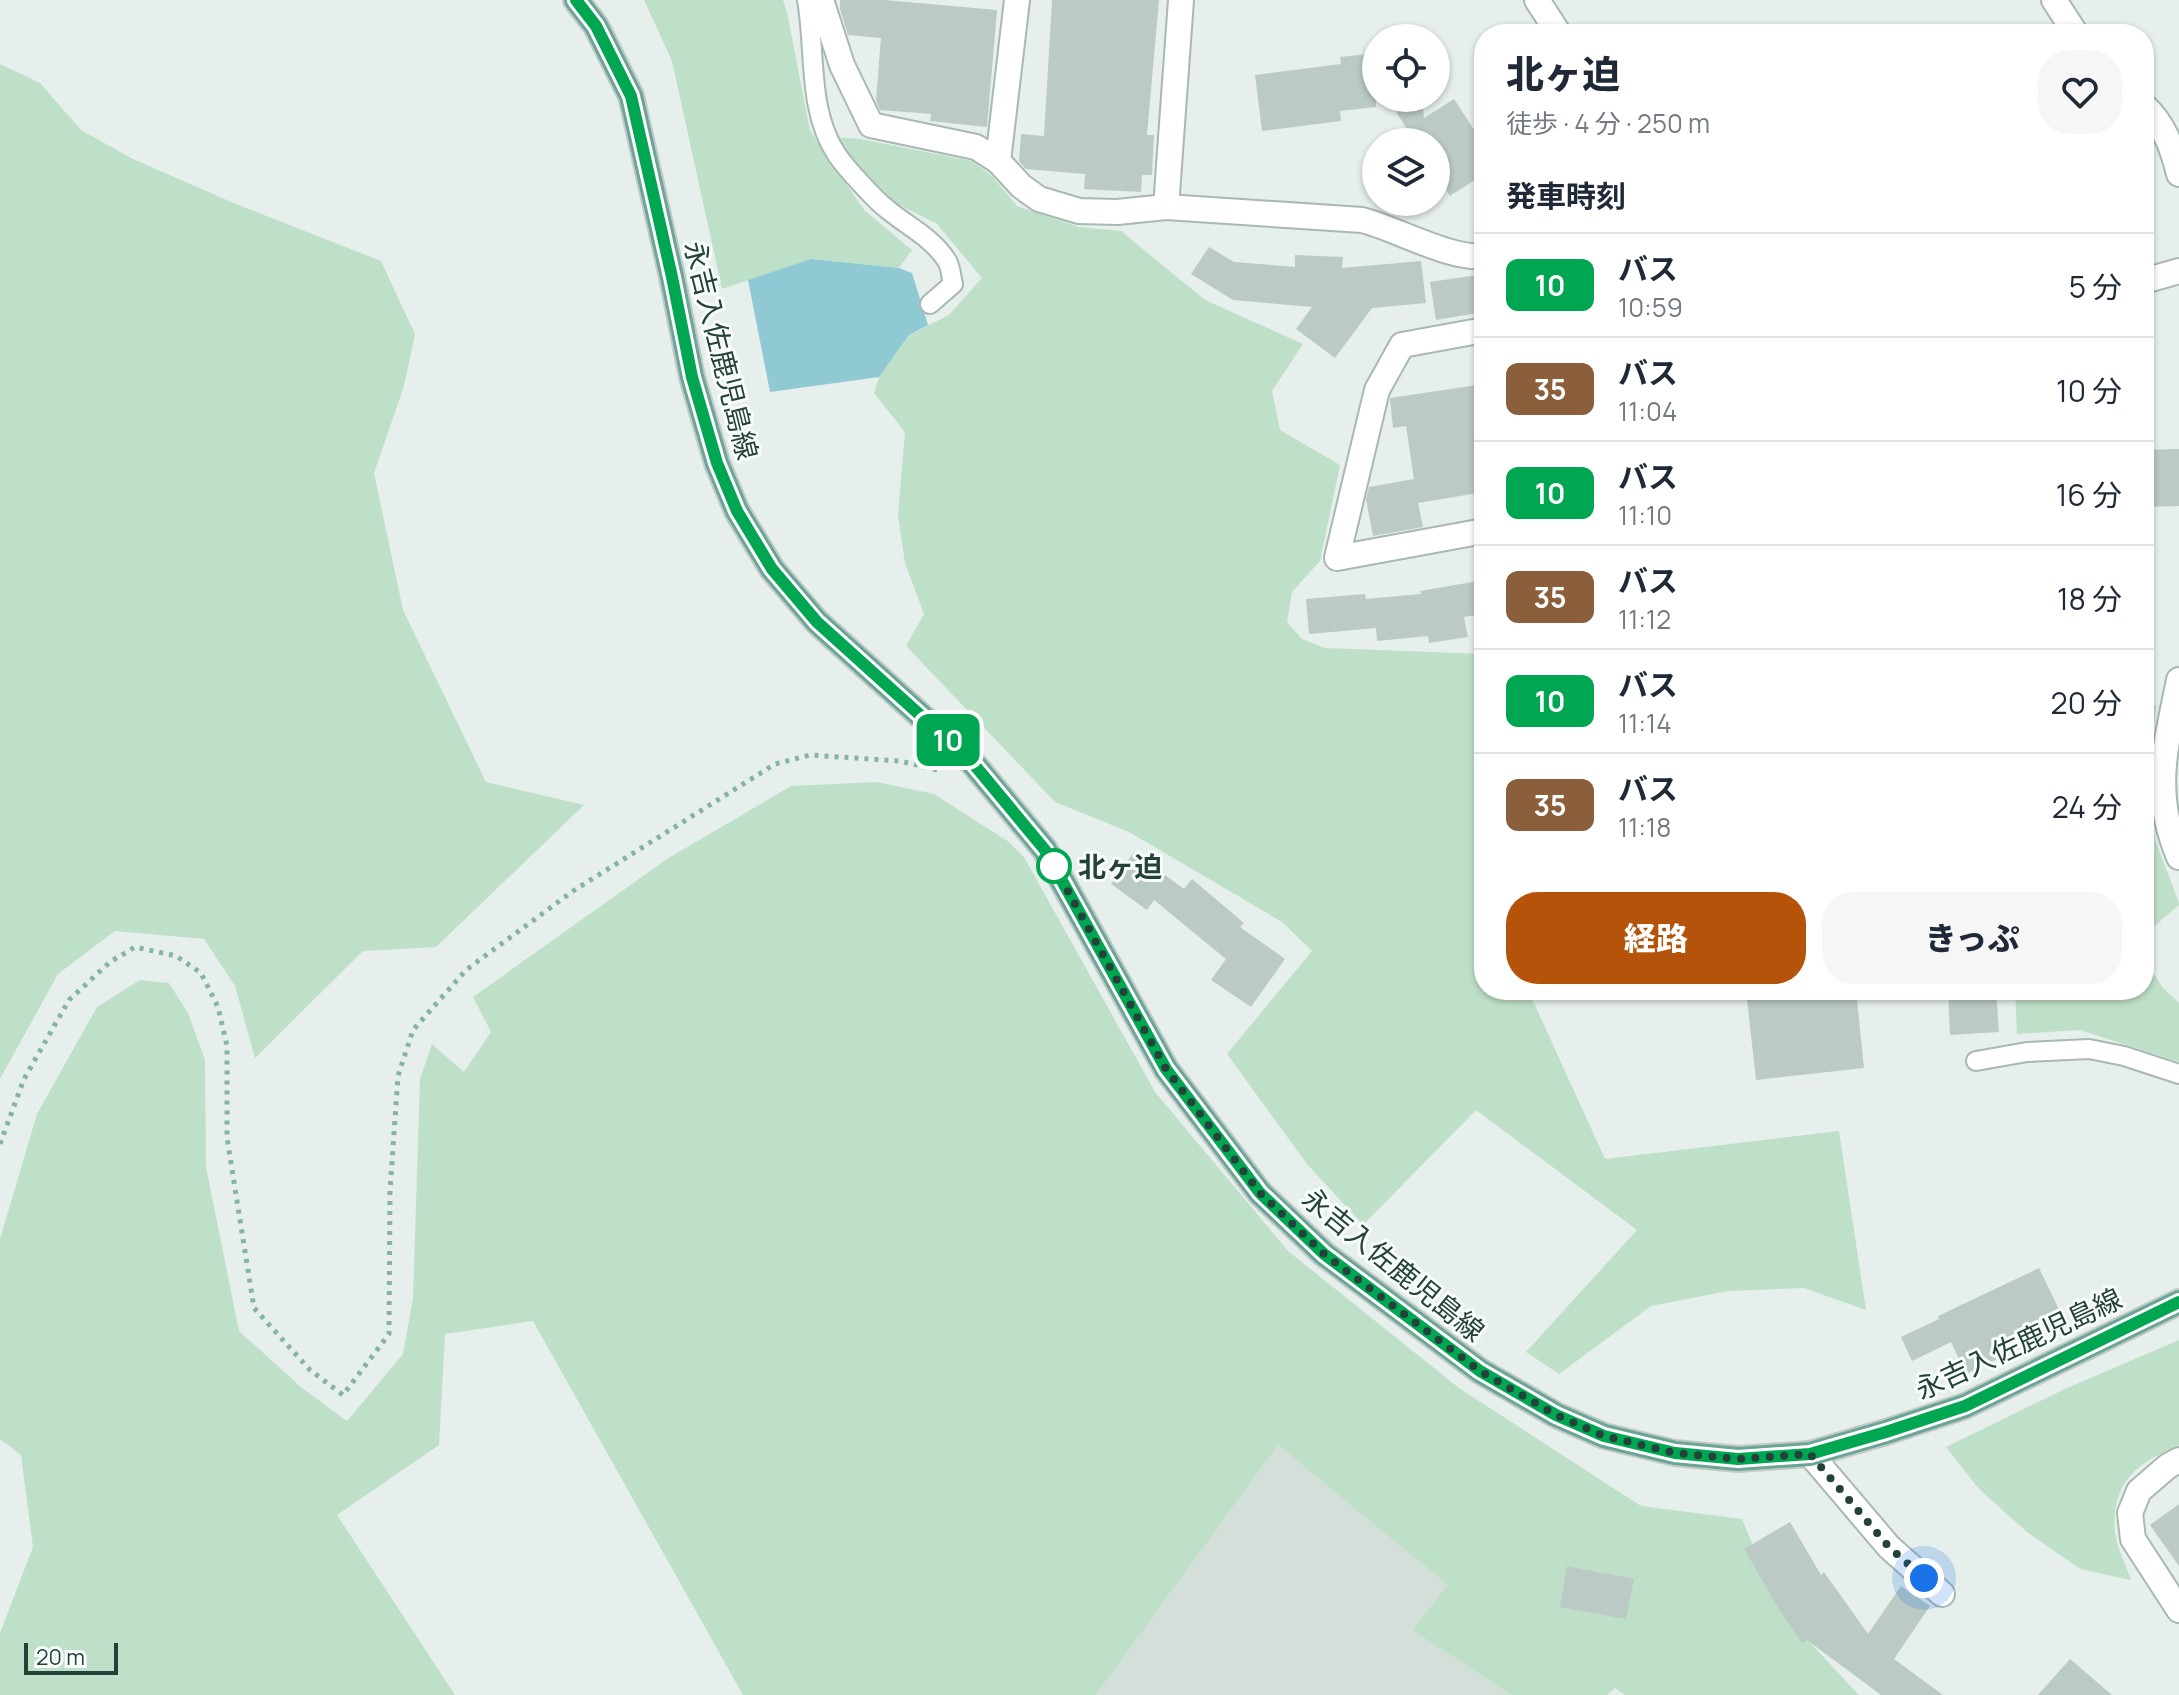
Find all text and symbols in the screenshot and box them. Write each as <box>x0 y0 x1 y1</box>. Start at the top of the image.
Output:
map controls <box>1362 24 1450 216</box>
button: locate <box>1362 24 1450 112</box>
text: 北ヶ迫 <box>1506 47 1620 99</box>
button: heart <box>2038 50 2122 134</box>
text: 徒歩 · 4 分 · 250 m <box>1506 105 1710 141</box>
button: layers <box>1362 128 1450 216</box>
text: 発車時刻 <box>1506 175 1626 216</box>
street label: 永吉入佐鹿児島線 <box>676 237 768 463</box>
text: バス <box>1618 248 1678 289</box>
text: 10 <box>1535 266 1565 304</box>
text: 5 分 <box>2069 266 2122 307</box>
text: 10:59 <box>1618 289 1683 325</box>
text: バス <box>1618 352 1678 393</box>
text: 35 <box>1534 370 1566 408</box>
text: 10 分 <box>2056 370 2122 411</box>
text: 11:04 <box>1618 393 1677 429</box>
text: バス <box>1618 456 1678 497</box>
text: 10 <box>1535 474 1565 512</box>
text: 16 分 <box>2056 474 2122 515</box>
text: 11:10 <box>1618 497 1672 533</box>
text: バス <box>1618 560 1678 601</box>
text: 35 <box>1534 578 1566 616</box>
text: 18 分 <box>2057 578 2122 619</box>
text: 11:12 <box>1618 601 1671 637</box>
text: バス <box>1618 664 1678 705</box>
text: 10 <box>1535 682 1565 720</box>
text: 20 分 <box>2051 682 2122 723</box>
text: 11:14 <box>1618 705 1672 741</box>
line badge: 10 <box>912 714 984 766</box>
text: 10 <box>933 721 963 759</box>
text: バス <box>1618 768 1678 809</box>
text: 35 <box>1534 786 1566 824</box>
text: 24 分 <box>2052 786 2122 827</box>
text: 11:18 <box>1618 809 1671 845</box>
place label: 北ヶ迫 <box>1078 847 1162 885</box>
marker: 北ヶ迫 <box>1037 849 1071 883</box>
button: 経路 <box>1506 892 1806 984</box>
button: きっぷ <box>1822 892 2122 984</box>
street label: 永吉入佐鹿児島線 <box>1295 1179 1493 1349</box>
street label: 永吉入佐鹿児島線 <box>1908 1278 2128 1408</box>
your location <box>1904 1558 1944 1598</box>
scale bar <box>24 1639 118 1675</box>
text: 20 m <box>36 1642 85 1672</box>

